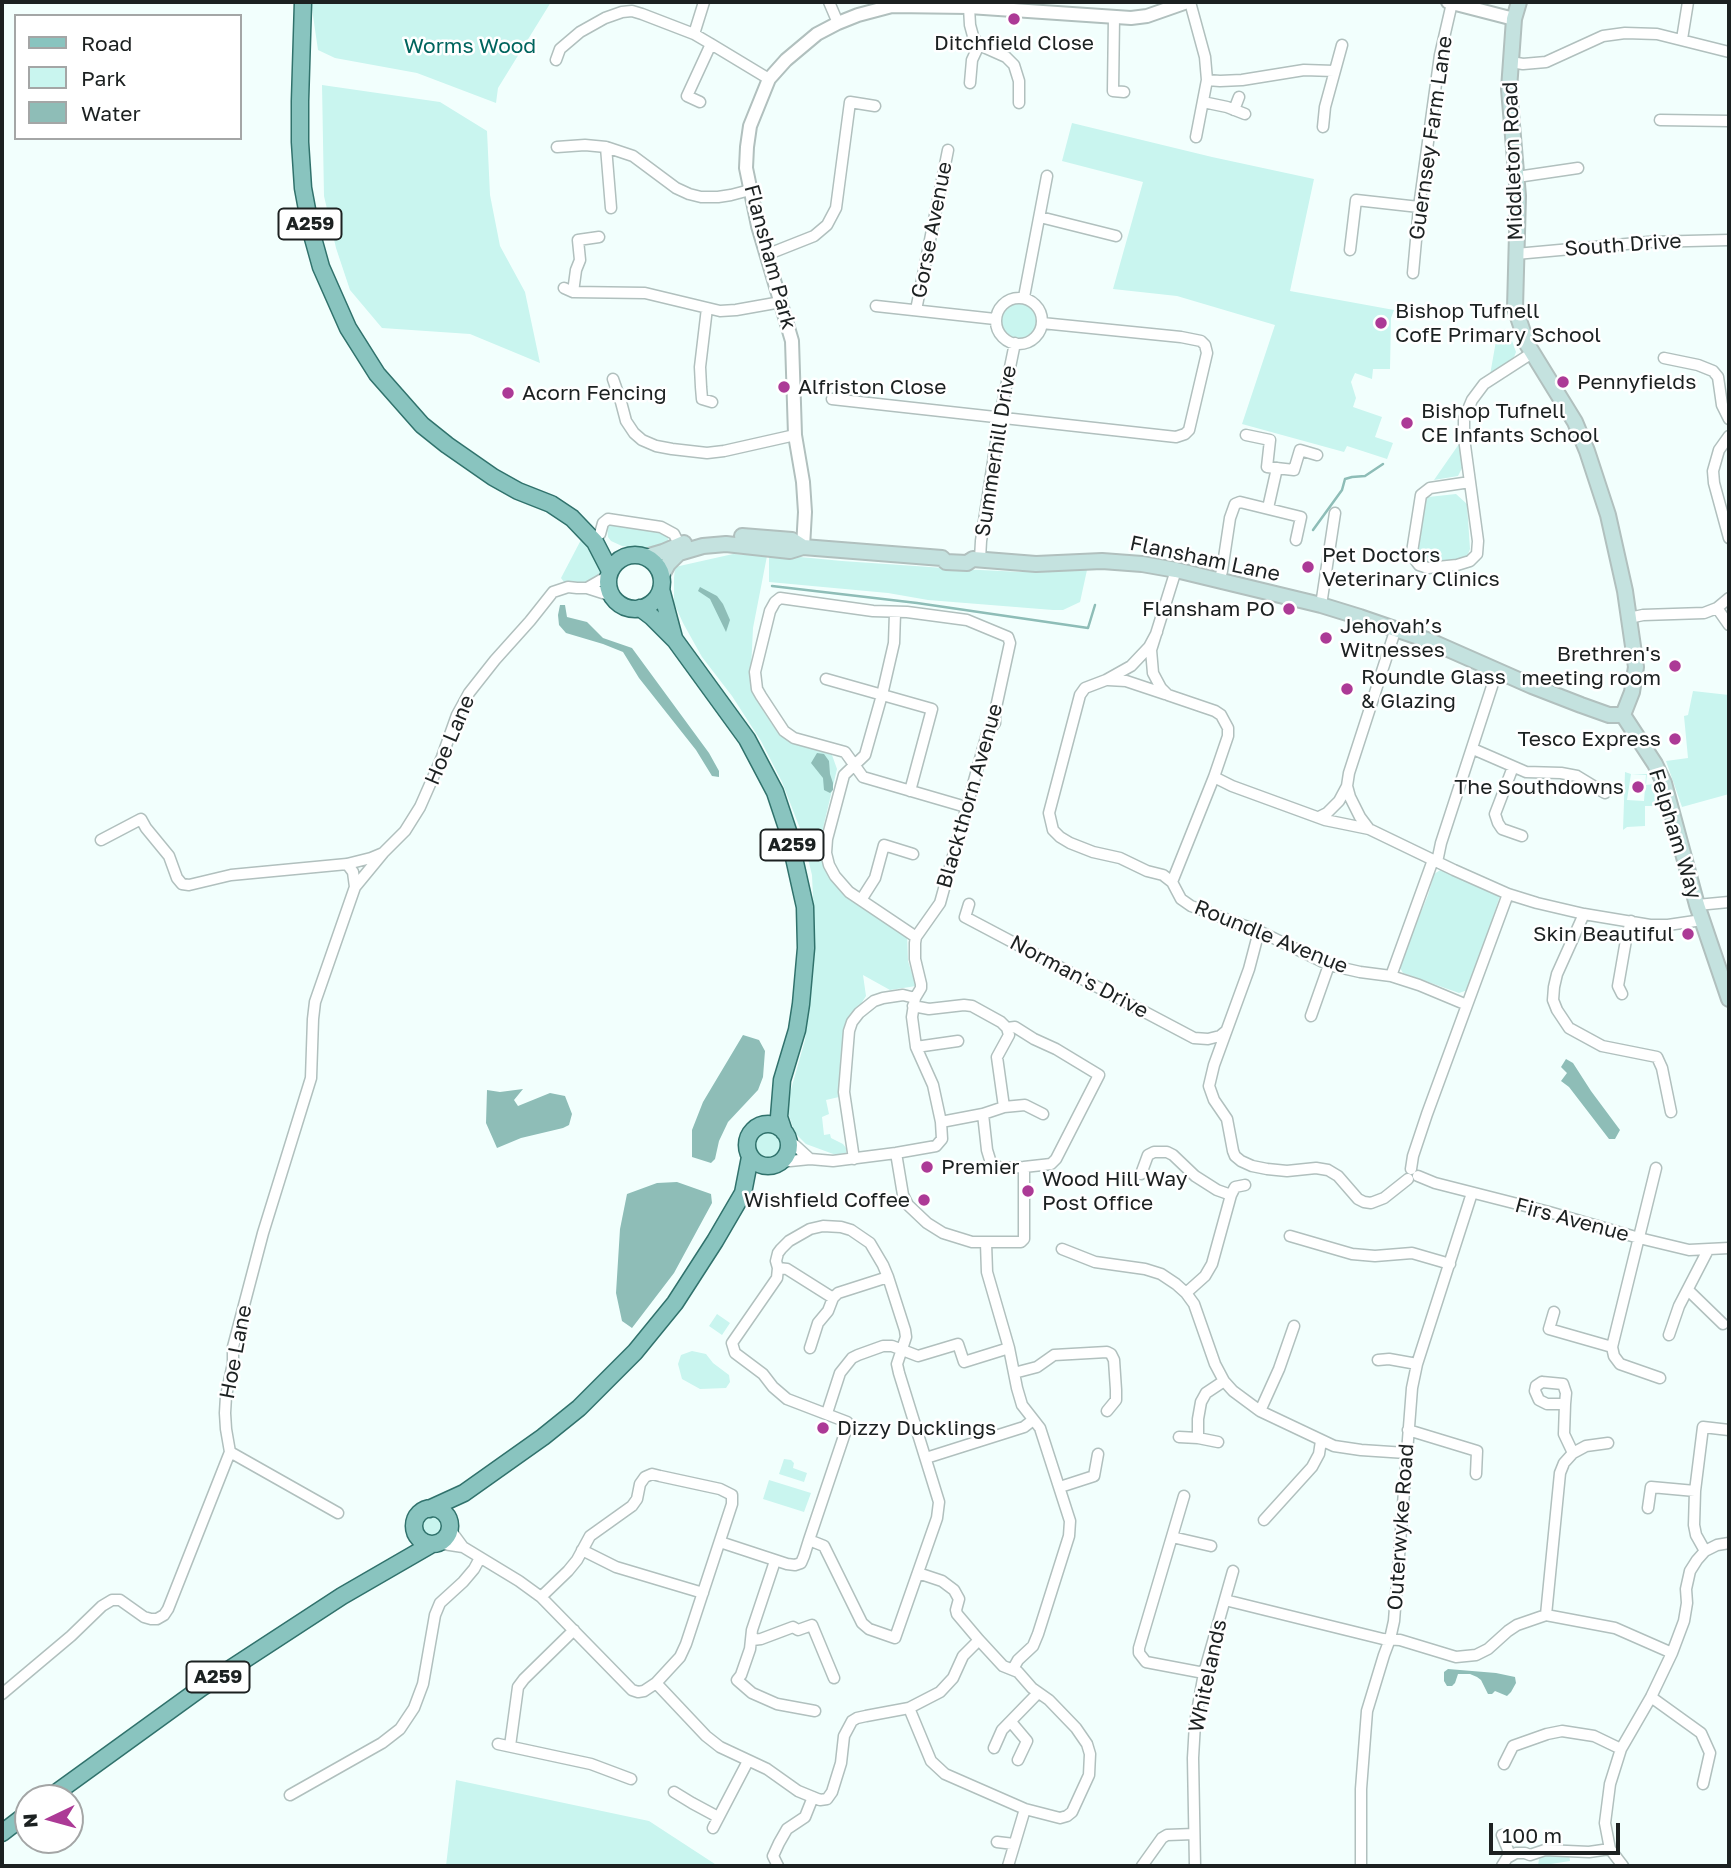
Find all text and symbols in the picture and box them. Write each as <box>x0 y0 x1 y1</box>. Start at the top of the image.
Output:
marker: Ditchfield Close <box>1006 11 1022 27</box>
legend <box>14 14 242 140</box>
text: Road <box>81 30 132 56</box>
place label: Ditchfield Close <box>934 30 1094 56</box>
park label: Worms Wood <box>404 33 536 59</box>
street label: Guernsey Farm Lane <box>1404 34 1458 242</box>
text: Park <box>81 65 126 91</box>
street label: Middleton Road <box>1498 81 1528 241</box>
text: Water <box>81 100 141 126</box>
street label: Gorse Avenue <box>906 160 958 300</box>
street label: Flansham Park <box>739 182 801 332</box>
road number: A259 <box>278 208 342 240</box>
street label: South Drive <box>1564 228 1682 262</box>
place label: Bishop Tufnell CofE Primary School <box>1395 298 1601 348</box>
marker: Bishop Tufnell CofE Primary School <box>1373 315 1389 331</box>
street label: Summerhill Drive <box>970 364 1022 538</box>
place label: Pennyfields <box>1577 369 1696 395</box>
place label: Alfriston Close <box>798 374 946 400</box>
marker: Pennyfields <box>1555 374 1571 390</box>
marker: Alfriston Close <box>776 379 792 395</box>
place label: Acorn Fencing <box>522 380 667 406</box>
marker: Acorn Fencing <box>500 385 516 401</box>
place label: Bishop Tufnell CE Infants School <box>1421 398 1599 448</box>
marker: Bishop Tufnell CE Infants School <box>1399 415 1415 431</box>
street label: Flansham Lane <box>1128 531 1282 587</box>
place label: Pet Doctors Veterinary Clinics <box>1322 542 1500 592</box>
marker: Pet Doctors Veterinary Clinics <box>1300 559 1316 575</box>
place label: Flansham PO <box>1142 596 1275 622</box>
marker: Flansham PO <box>1281 601 1297 617</box>
place label: Jehovah’s Witnesses <box>1340 613 1445 663</box>
marker: Jehovah’s Witnesses <box>1318 630 1334 646</box>
place label: Brethren's meeting room <box>1521 641 1661 691</box>
marker: Brethren's meeting room <box>1667 658 1683 674</box>
place label: Roundle Glass & Glazing <box>1361 664 1506 714</box>
marker: Roundle Glass & Glazing <box>1339 681 1355 697</box>
street label: Hoe Lane <box>420 691 480 789</box>
street label: Blackthorn Avenue <box>932 701 1008 891</box>
place label: Tesco Express <box>1518 726 1661 752</box>
marker: Tesco Express <box>1667 731 1683 747</box>
street label: Felpham Way <box>1643 766 1707 902</box>
place label: The Southdowns <box>1454 774 1624 800</box>
marker: The Southdowns <box>1630 779 1646 795</box>
road number: A259 <box>760 830 824 860</box>
street label: Roundle Avenue <box>1191 895 1351 979</box>
place label: Skin Beautiful <box>1533 921 1674 947</box>
marker: Skin Beautiful <box>1680 926 1696 942</box>
street label: Norman's Drive <box>1006 930 1152 1024</box>
place label: Premier <box>941 1154 1019 1180</box>
marker: Premier <box>919 1159 935 1175</box>
place label: Wood Hill Way Post Office <box>1042 1166 1187 1216</box>
marker: Wood Hill Way Post Office <box>1020 1183 1036 1199</box>
place label: Wishfield Coffee <box>744 1187 910 1213</box>
marker: Wishfield Coffee <box>916 1192 932 1208</box>
street label: Firs Avenue <box>1512 1193 1632 1247</box>
street label: Hoe Lane <box>215 1303 257 1401</box>
place label: Dizzy Ducklings <box>837 1415 996 1441</box>
marker: Dizzy Ducklings <box>815 1420 831 1436</box>
street label: Outerwyke Road <box>1383 1443 1419 1611</box>
street label: Whitelands <box>1184 1617 1232 1735</box>
road number: A259 <box>186 1662 249 1693</box>
north arrow <box>14 1784 84 1854</box>
scale bar <box>1493 1808 1624 1852</box>
text: N <box>17 1813 42 1829</box>
text: 100 m <box>1502 1822 1562 1848</box>

